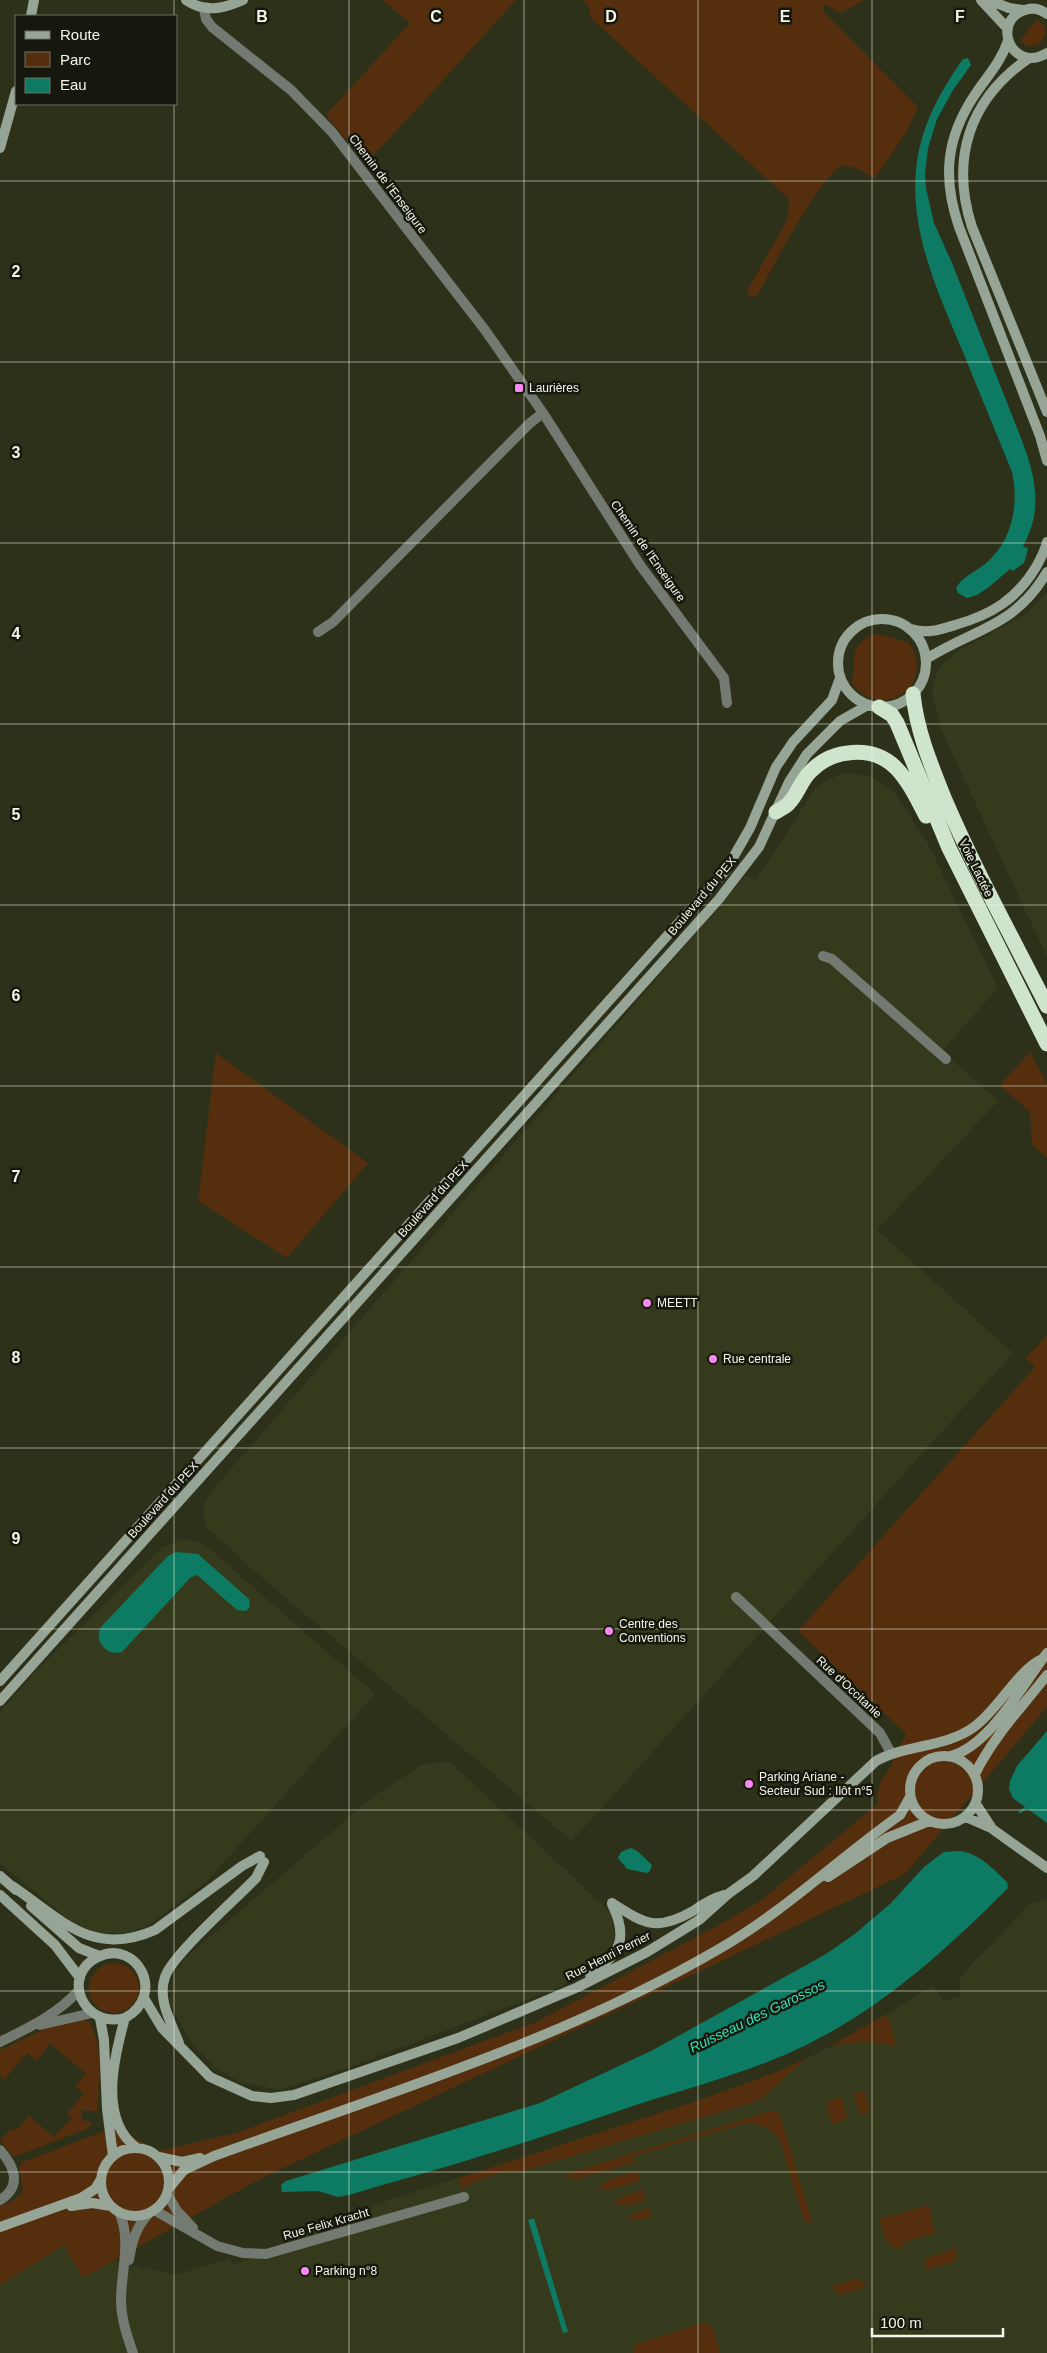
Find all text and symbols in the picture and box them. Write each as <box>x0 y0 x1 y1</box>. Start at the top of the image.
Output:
text: B <box>256 8 268 25</box>
text: C <box>430 8 442 25</box>
text: D <box>605 8 617 25</box>
text: E <box>780 8 791 25</box>
text: F <box>955 8 965 25</box>
legend <box>15 15 178 105</box>
text: Route <box>60 26 100 43</box>
text: Parc <box>60 51 91 68</box>
text: Eau <box>60 76 87 93</box>
street label: Chemin de l'Enseigure <box>346 132 430 237</box>
text: 2 <box>12 263 21 280</box>
place label: Laurières <box>529 381 579 395</box>
marker: Laurières <box>513 382 525 394</box>
text: 3 <box>12 444 21 461</box>
street label: Chemin de l'Enseigure <box>608 498 688 605</box>
text: 4 <box>12 625 21 642</box>
text: 5 <box>12 806 21 823</box>
street label: Voie Lactée <box>956 837 996 900</box>
street label: Boulevard du PEX <box>665 854 739 938</box>
text: 6 <box>12 987 21 1004</box>
street label: Boulevard du PEX <box>395 1158 471 1240</box>
text: 7 <box>12 1168 21 1185</box>
place label: MEETT <box>657 1296 698 1310</box>
marker: MEETT <box>641 1297 653 1309</box>
text: 8 <box>12 1349 21 1366</box>
place label: Rue centrale <box>723 1352 791 1366</box>
marker: Rue centrale <box>707 1353 719 1365</box>
street label: Boulevard du PEX <box>125 1459 201 1541</box>
text: 9 <box>12 1530 21 1547</box>
place label: Centre des Conventions <box>619 1617 686 1645</box>
marker: Centre des Conventions <box>603 1625 615 1637</box>
street label: Rue d'Occitanie <box>813 1653 885 1721</box>
place label: Parking Ariane - Secteur Sud : Ilôt n°5 <box>759 1770 873 1798</box>
marker: Parking Ariane - Secteur Sud : Ilôt n°5 <box>743 1778 755 1790</box>
street label: Rue Henri Perrier <box>563 1929 653 1983</box>
water label: Ruisseau des Garossos <box>687 1976 827 2056</box>
street label: Rue Felix Kracht <box>281 2205 371 2243</box>
place label: Parking n°8 <box>315 2264 377 2278</box>
marker: Parking n°8 <box>299 2265 311 2277</box>
scale bar <box>872 2306 1003 2338</box>
text: 100 m <box>880 2314 922 2331</box>

